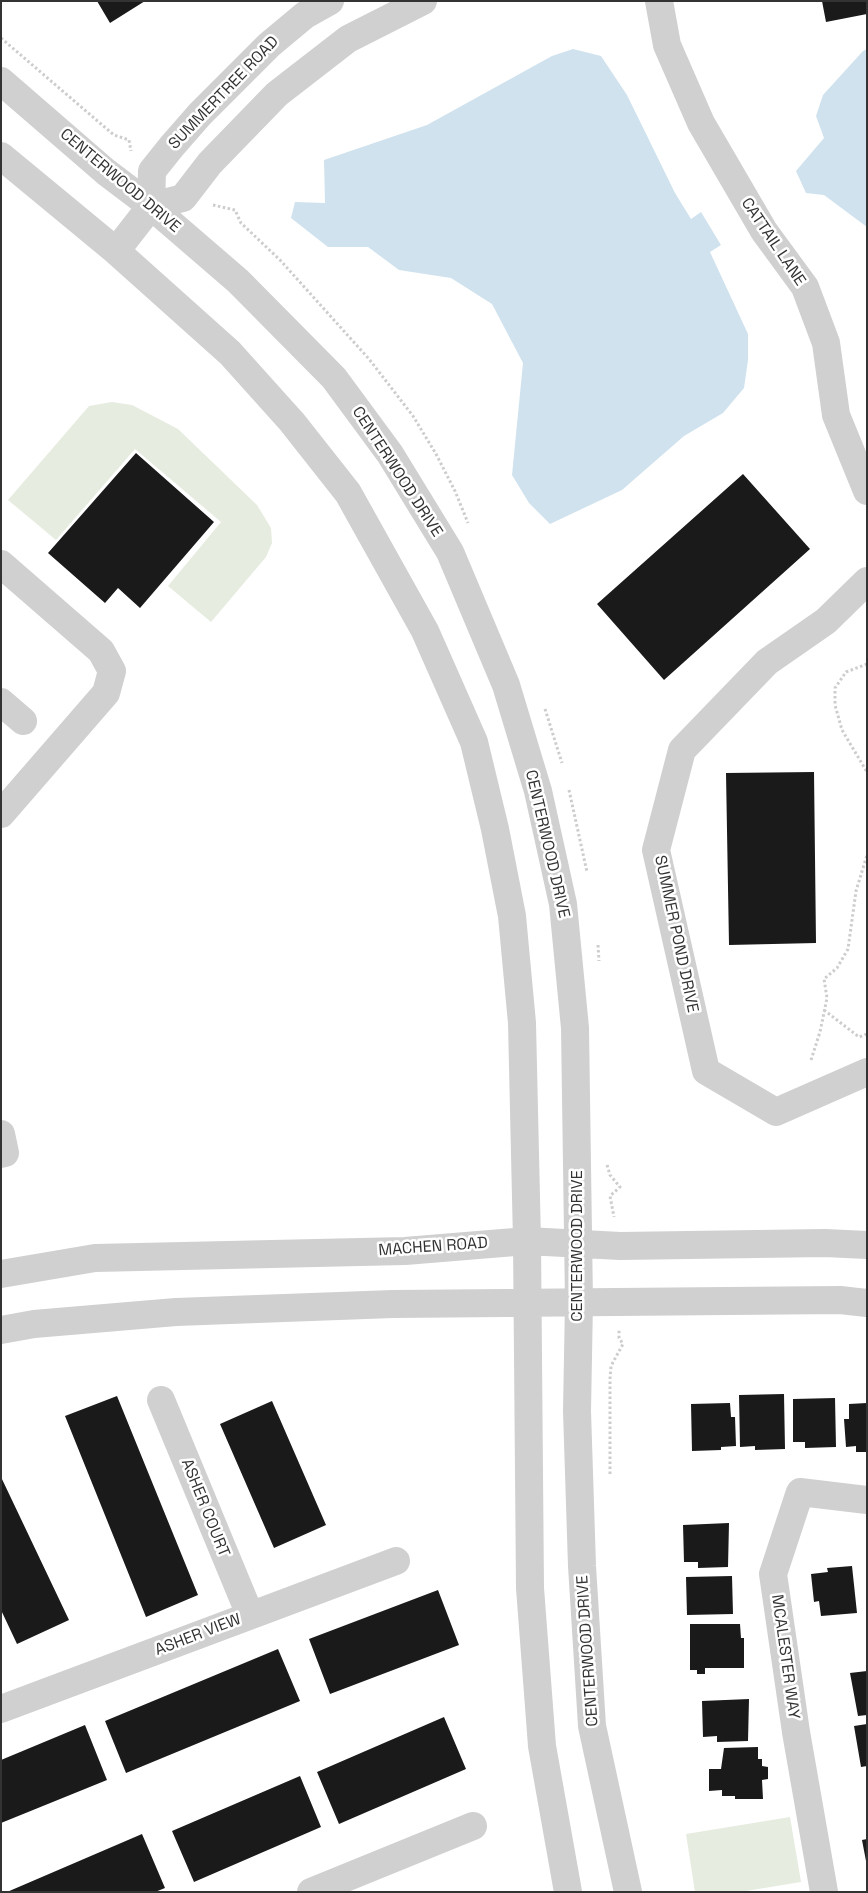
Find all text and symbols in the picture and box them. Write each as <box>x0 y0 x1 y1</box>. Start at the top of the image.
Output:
street label: SUMMERTREE ROAD <box>165 32 283 154</box>
street label: CENTERWOOD DRIVE <box>56 125 184 237</box>
street label: CATTAIL LANE <box>737 194 809 290</box>
street label: CENTERWOOD DRIVE <box>348 403 446 541</box>
street label: CENTERWOOD DRIVE <box>521 768 573 920</box>
street label: SUMMER POND DRIVE <box>650 853 702 1015</box>
street label: CENTERWOOD DRIVE <box>568 1170 588 1322</box>
street label: MACHEN ROAD <box>378 1234 488 1260</box>
street label: ASHER COURT <box>177 1456 233 1560</box>
street label: CENTERWOOD DRIVE <box>573 1575 603 1727</box>
street label: MCALESTER WAY <box>767 1593 803 1721</box>
street label: ASHER VIEW <box>152 1610 244 1660</box>

